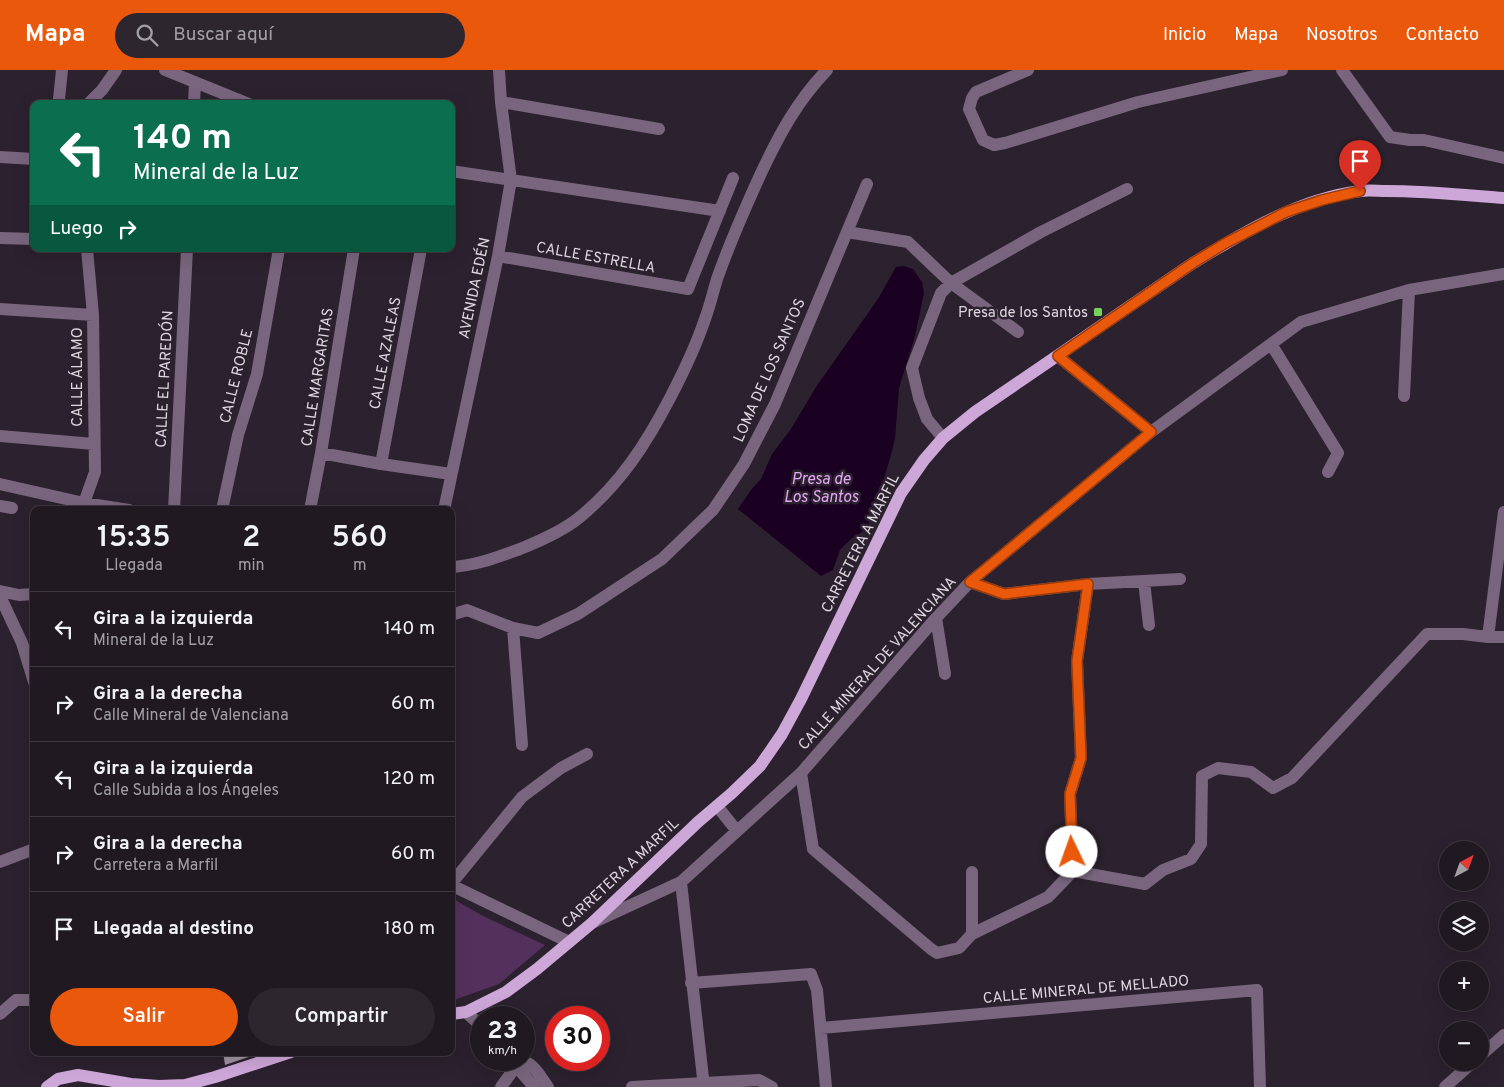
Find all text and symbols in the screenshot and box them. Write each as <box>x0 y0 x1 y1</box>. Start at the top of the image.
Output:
search box <box>115 13 465 58</box>
text: Mapa <box>25 20 85 50</box>
icon: search <box>133 21 161 49</box>
text: Buscar aquí <box>173 23 273 47</box>
text: Inicio <box>1163 24 1206 47</box>
text: Mapa <box>1234 24 1278 47</box>
text: Nosotros <box>1306 24 1378 47</box>
text: Contacto <box>1406 24 1479 47</box>
text: 140 m <box>133 117 232 161</box>
icon: left <box>50 120 115 185</box>
pin <box>1339 140 1381 191</box>
icon: arrive <box>1346 147 1374 175</box>
text: Mineral de la Luz <box>133 160 299 187</box>
icon: right <box>113 215 141 243</box>
text: Luego <box>50 217 103 241</box>
street label: AVENIDA EDÉN <box>454 236 495 341</box>
street label: CALLE ESTRELLA <box>535 239 657 278</box>
street label: CALLE AZALEAS <box>366 295 407 411</box>
street label: LOMA DE LOS SANTOS <box>730 296 811 446</box>
place label: Presa de los Santos <box>958 304 1088 323</box>
marker: Presa de los Santos <box>1092 306 1104 318</box>
street label: CALLE MARGARITAS <box>298 307 339 448</box>
street label: CALLE EL PAREDÓN <box>150 310 179 448</box>
street label: CALLE ÁLAMO <box>68 327 88 427</box>
street label: CALLE ROBLE <box>217 327 258 426</box>
water label: Presa de Los Santos <box>784 470 859 508</box>
street label: CARRETERA A MARFIL <box>818 471 905 616</box>
text: 15:35 <box>97 520 171 557</box>
text: 2 <box>242 520 260 557</box>
text: 560 <box>332 520 388 557</box>
text: Llegada <box>105 556 163 576</box>
text: min <box>238 556 265 576</box>
text: m <box>353 556 367 576</box>
street label: CALLE MINERAL DE VALENCIANA <box>795 573 961 755</box>
text: Gira a la izquierda <box>93 607 253 631</box>
icon: left <box>50 615 78 643</box>
text: 140 m <box>384 617 435 641</box>
text: Mineral de la Luz <box>93 631 214 651</box>
text: Gira a la derecha <box>93 682 243 706</box>
icon: right <box>50 690 78 718</box>
text: 60 m <box>391 692 435 716</box>
text: Calle Mineral de Valenciana <box>93 706 289 726</box>
text: Gira a la izquierda <box>93 757 253 781</box>
icon: left <box>50 765 78 793</box>
text: 120 m <box>384 767 435 791</box>
text: Calle Subida a los Ángeles <box>93 781 279 801</box>
street label: CARRETERA A MARFIL <box>558 815 684 933</box>
position arrow <box>1045 825 1097 877</box>
text: Gira a la derecha <box>93 832 243 856</box>
icon: right <box>50 840 78 868</box>
north arrow <box>1439 841 1489 891</box>
map controls <box>1439 841 1489 1071</box>
text: 60 m <box>391 842 435 866</box>
text: Carretera a Marfil <box>93 856 218 876</box>
button: layers <box>1439 901 1489 951</box>
icon: arrive <box>50 915 78 943</box>
text: Llegada al destino <box>93 917 254 941</box>
text: 180 m <box>384 917 435 941</box>
button: + <box>1439 961 1489 1011</box>
street label: CALLE MINERAL DE MELLADO <box>982 972 1190 1009</box>
button: Salir <box>50 988 238 1046</box>
button: Compartir <box>248 988 435 1046</box>
speed limit sign: 30 <box>545 1006 610 1071</box>
text: 23 <box>487 1016 518 1048</box>
button: − <box>1439 1021 1489 1071</box>
text: km/h <box>488 1043 517 1059</box>

